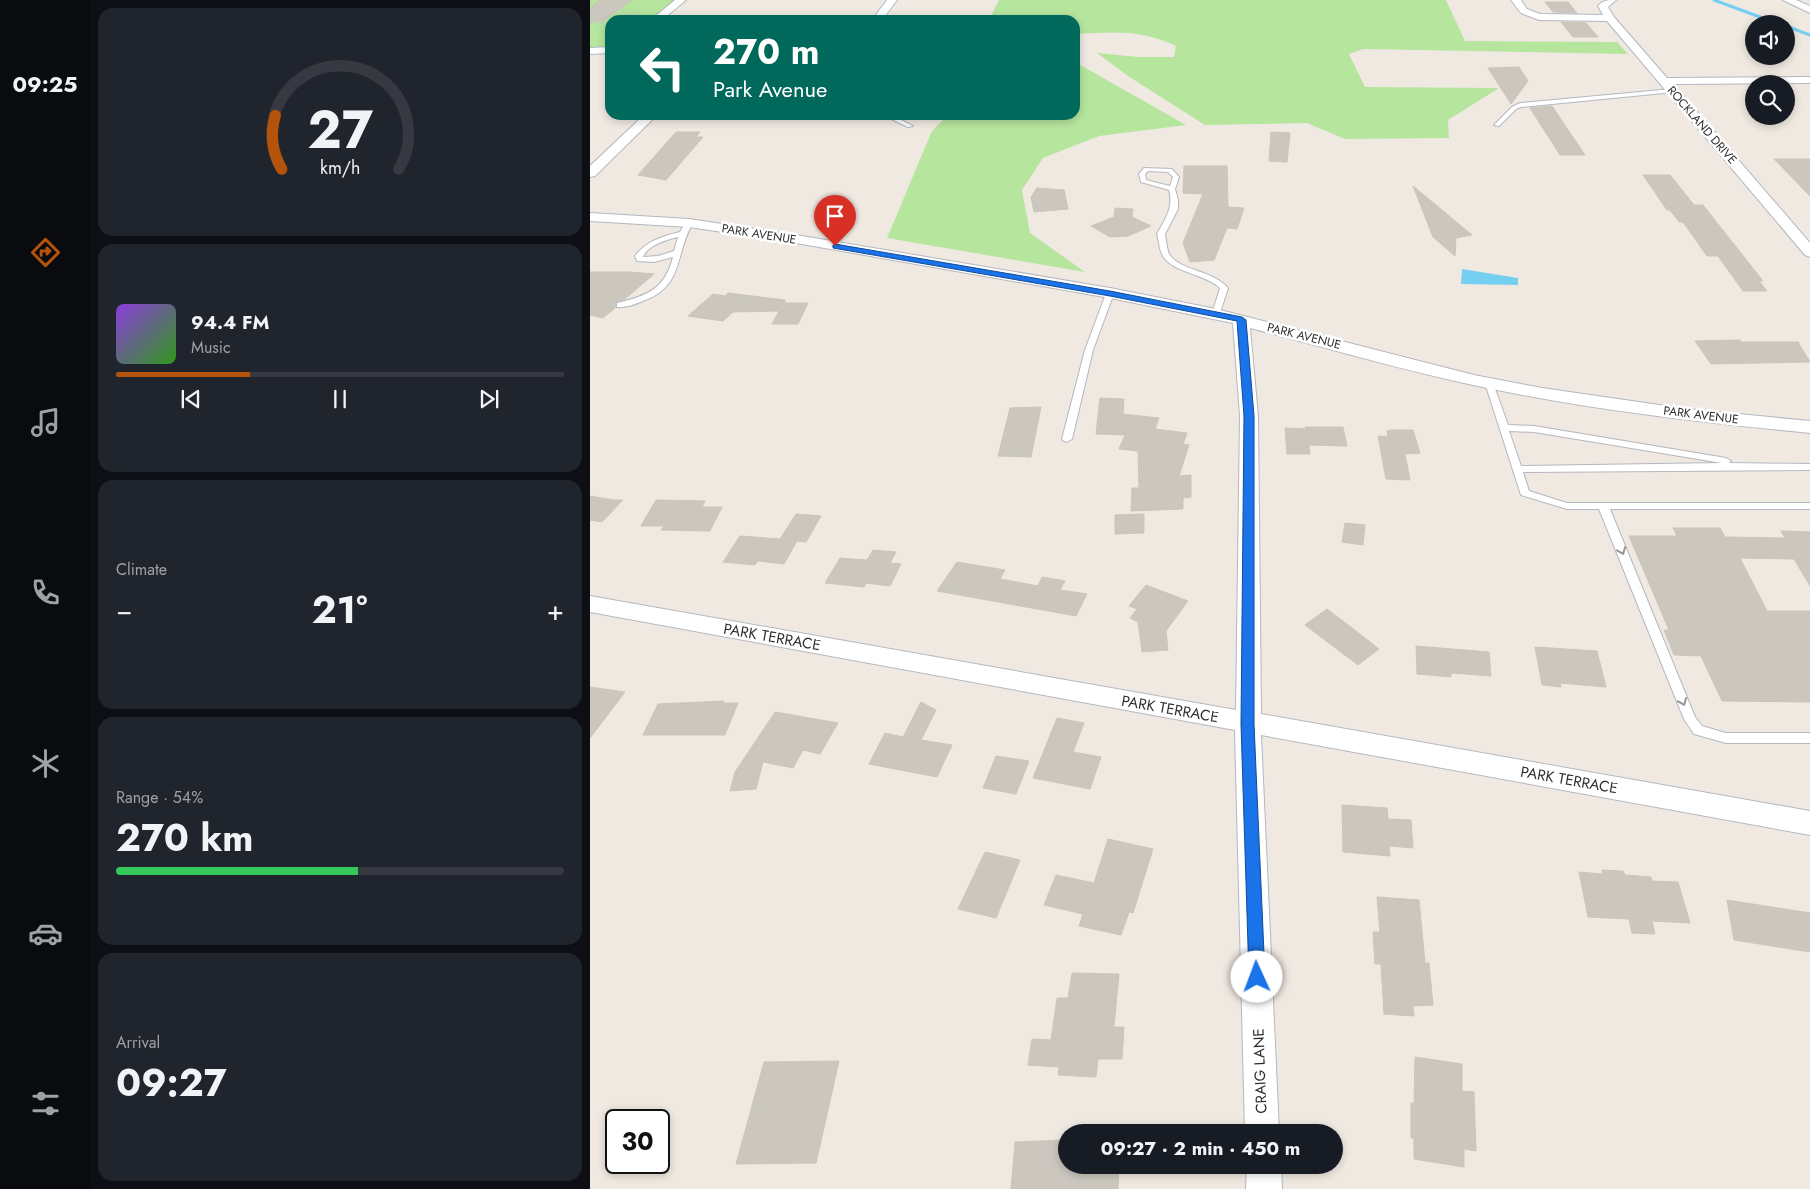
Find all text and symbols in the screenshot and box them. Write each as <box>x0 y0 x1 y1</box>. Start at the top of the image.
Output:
map controls <box>1745 15 1795 125</box>
button: sound <box>1745 15 1795 65</box>
text: 270 m <box>713 27 819 77</box>
icon: left <box>630 35 695 100</box>
text: 09:25 <box>13 68 78 100</box>
text: Park Avenue <box>713 73 827 105</box>
button: search <box>1745 75 1795 125</box>
street label: ROCKLAND DRIVE <box>1663 82 1741 168</box>
text: 27 <box>307 92 373 168</box>
text: km/h <box>320 155 360 181</box>
pin <box>814 195 856 246</box>
icon: arrive <box>821 202 849 230</box>
street label: PARK AVENUE <box>720 219 798 249</box>
icon: directions <box>28 235 63 270</box>
text: 94.4 FM <box>191 309 270 336</box>
street label: PARK AVENUE <box>1265 318 1343 354</box>
text: Music <box>191 336 231 359</box>
icon: previous <box>177 385 205 413</box>
icon: pause <box>326 385 354 413</box>
icon: next <box>475 385 503 413</box>
street label: PARK AVENUE <box>1662 401 1740 429</box>
icon: music <box>28 405 63 440</box>
one-way arrow <box>1615 546 1626 555</box>
text: Climate <box>116 558 167 581</box>
icon: phone <box>28 575 63 610</box>
text: 21° <box>312 582 367 637</box>
text: − <box>116 590 133 631</box>
text: + <box>547 590 564 631</box>
street label: PARK TERRACE <box>722 618 822 656</box>
street label: PARK TERRACE <box>1120 690 1220 728</box>
one-way arrow <box>1677 697 1687 706</box>
icon: climate <box>28 746 63 781</box>
street label: PARK TERRACE <box>1519 761 1619 799</box>
text: Range · 54% <box>116 786 203 809</box>
text: 270 km <box>116 810 254 865</box>
icon: car <box>28 916 63 951</box>
position arrow <box>1230 950 1282 1002</box>
street label: CRAIG LANE <box>1248 1028 1272 1114</box>
text: Arrival <box>116 1031 160 1054</box>
text: 09:27 <box>116 1055 227 1110</box>
icon: filters <box>28 1086 63 1121</box>
speed limit sign: 30 <box>605 1109 670 1174</box>
text: 09:27 · 2 min · 450 m <box>1101 1135 1300 1162</box>

